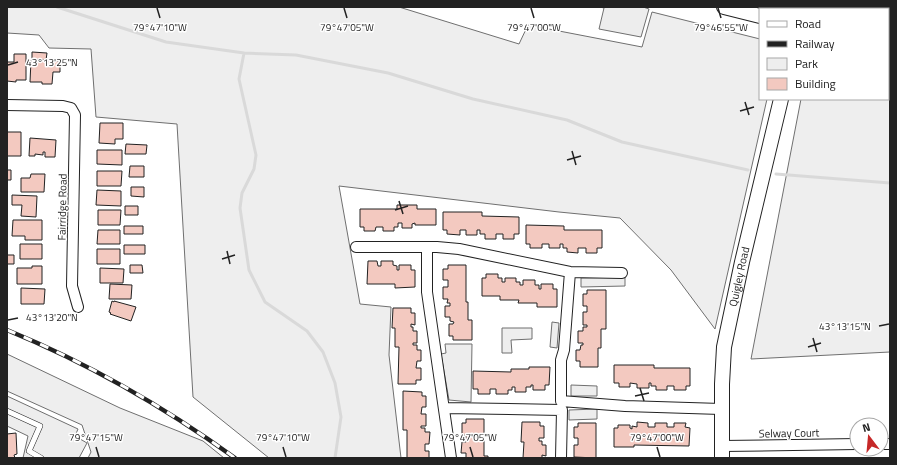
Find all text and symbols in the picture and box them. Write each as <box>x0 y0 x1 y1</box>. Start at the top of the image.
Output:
legend <box>759 8 889 100</box>
text: Road <box>795 14 821 33</box>
text: 79°47'10"W <box>133 20 187 35</box>
text: 79°47'05"W <box>320 20 374 35</box>
text: 79°47'00"W <box>507 20 561 35</box>
text: 79°46'55"W <box>694 20 748 35</box>
text: Railway <box>795 34 835 53</box>
text: Park <box>795 54 818 73</box>
text: 43°13'25"N <box>26 55 78 70</box>
text: Building <box>795 74 836 93</box>
street label: Fairridge Road <box>53 173 71 240</box>
street label: Quigley Road <box>725 245 753 308</box>
text: 43°13'20"N <box>26 310 78 325</box>
text: 43°13'15"N <box>819 319 871 334</box>
north arrow <box>849 417 889 457</box>
text: N <box>860 419 872 436</box>
street label: Selway Court <box>758 424 820 442</box>
text: 79°47'15"W <box>69 430 123 445</box>
text: 79°47'10"W <box>256 430 310 445</box>
text: 79°47'05"W <box>443 430 497 445</box>
text: 79°47'00"W <box>630 430 684 445</box>

